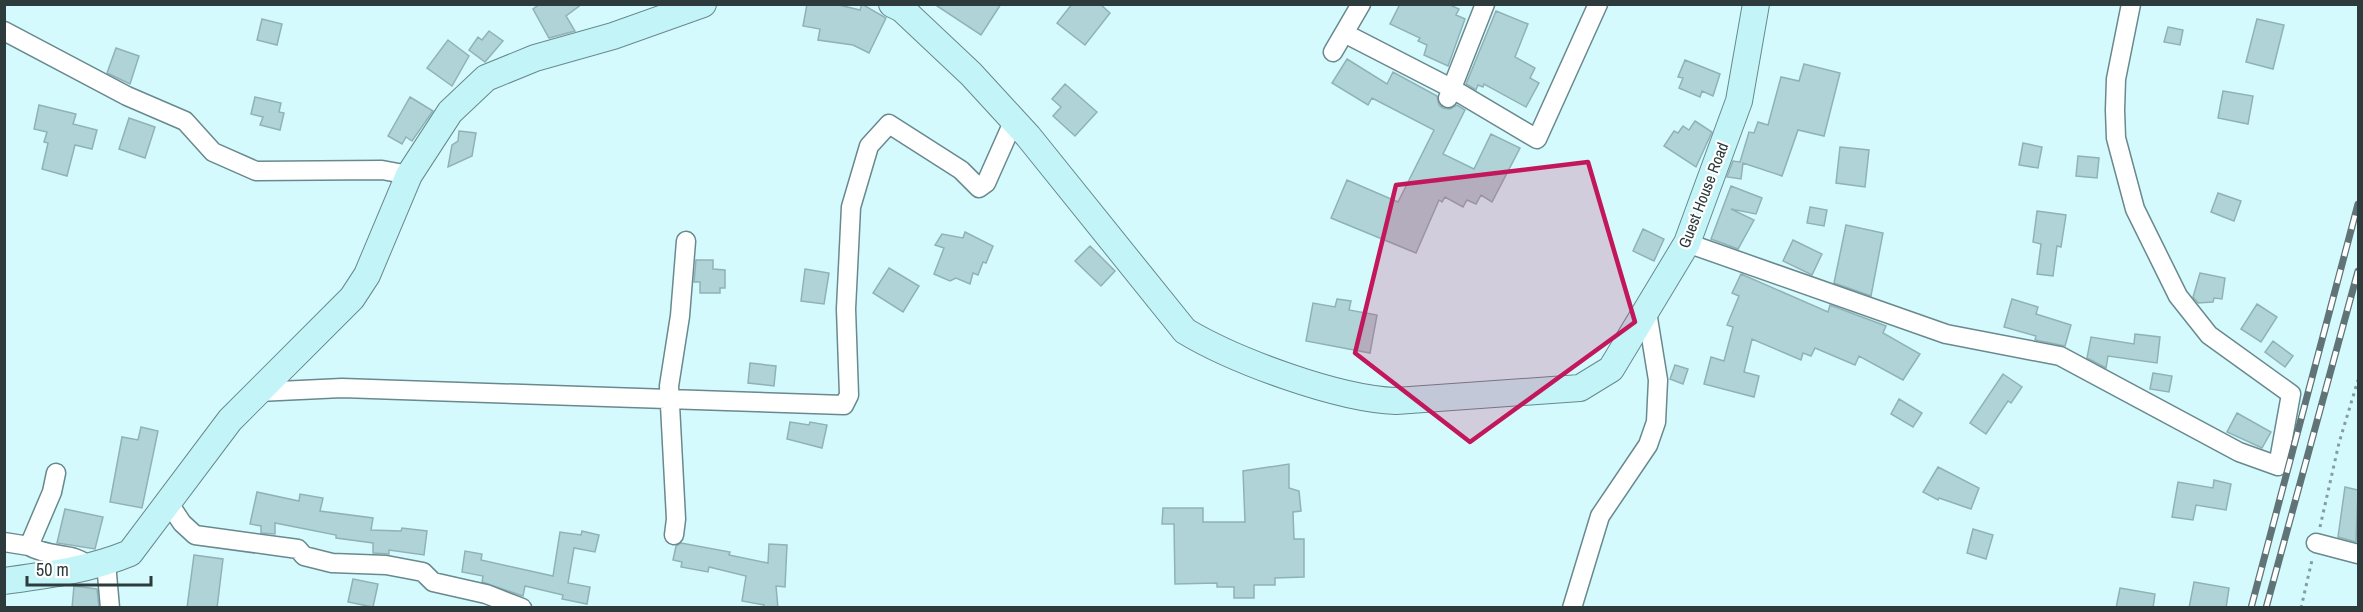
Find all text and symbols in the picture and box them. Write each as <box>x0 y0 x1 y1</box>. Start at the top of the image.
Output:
street label: Guest House Road <box>1673 139 1733 251</box>
scale bar <box>27 549 152 587</box>
text: 50 m <box>36 557 69 582</box>

